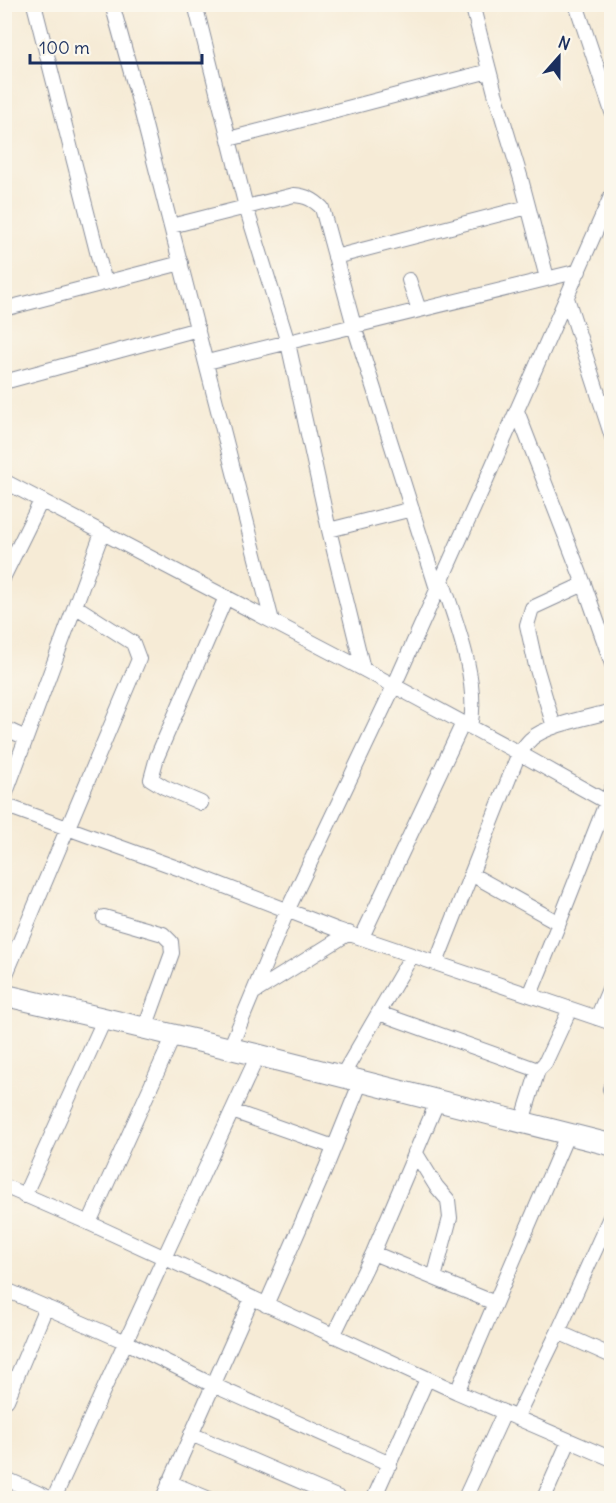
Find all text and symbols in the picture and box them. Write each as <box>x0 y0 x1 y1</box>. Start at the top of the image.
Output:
scale bar <box>30 27 202 65</box>
north arrow <box>529 27 589 87</box>
text: N <box>556 32 573 54</box>
text: 100 m <box>39 36 90 59</box>

